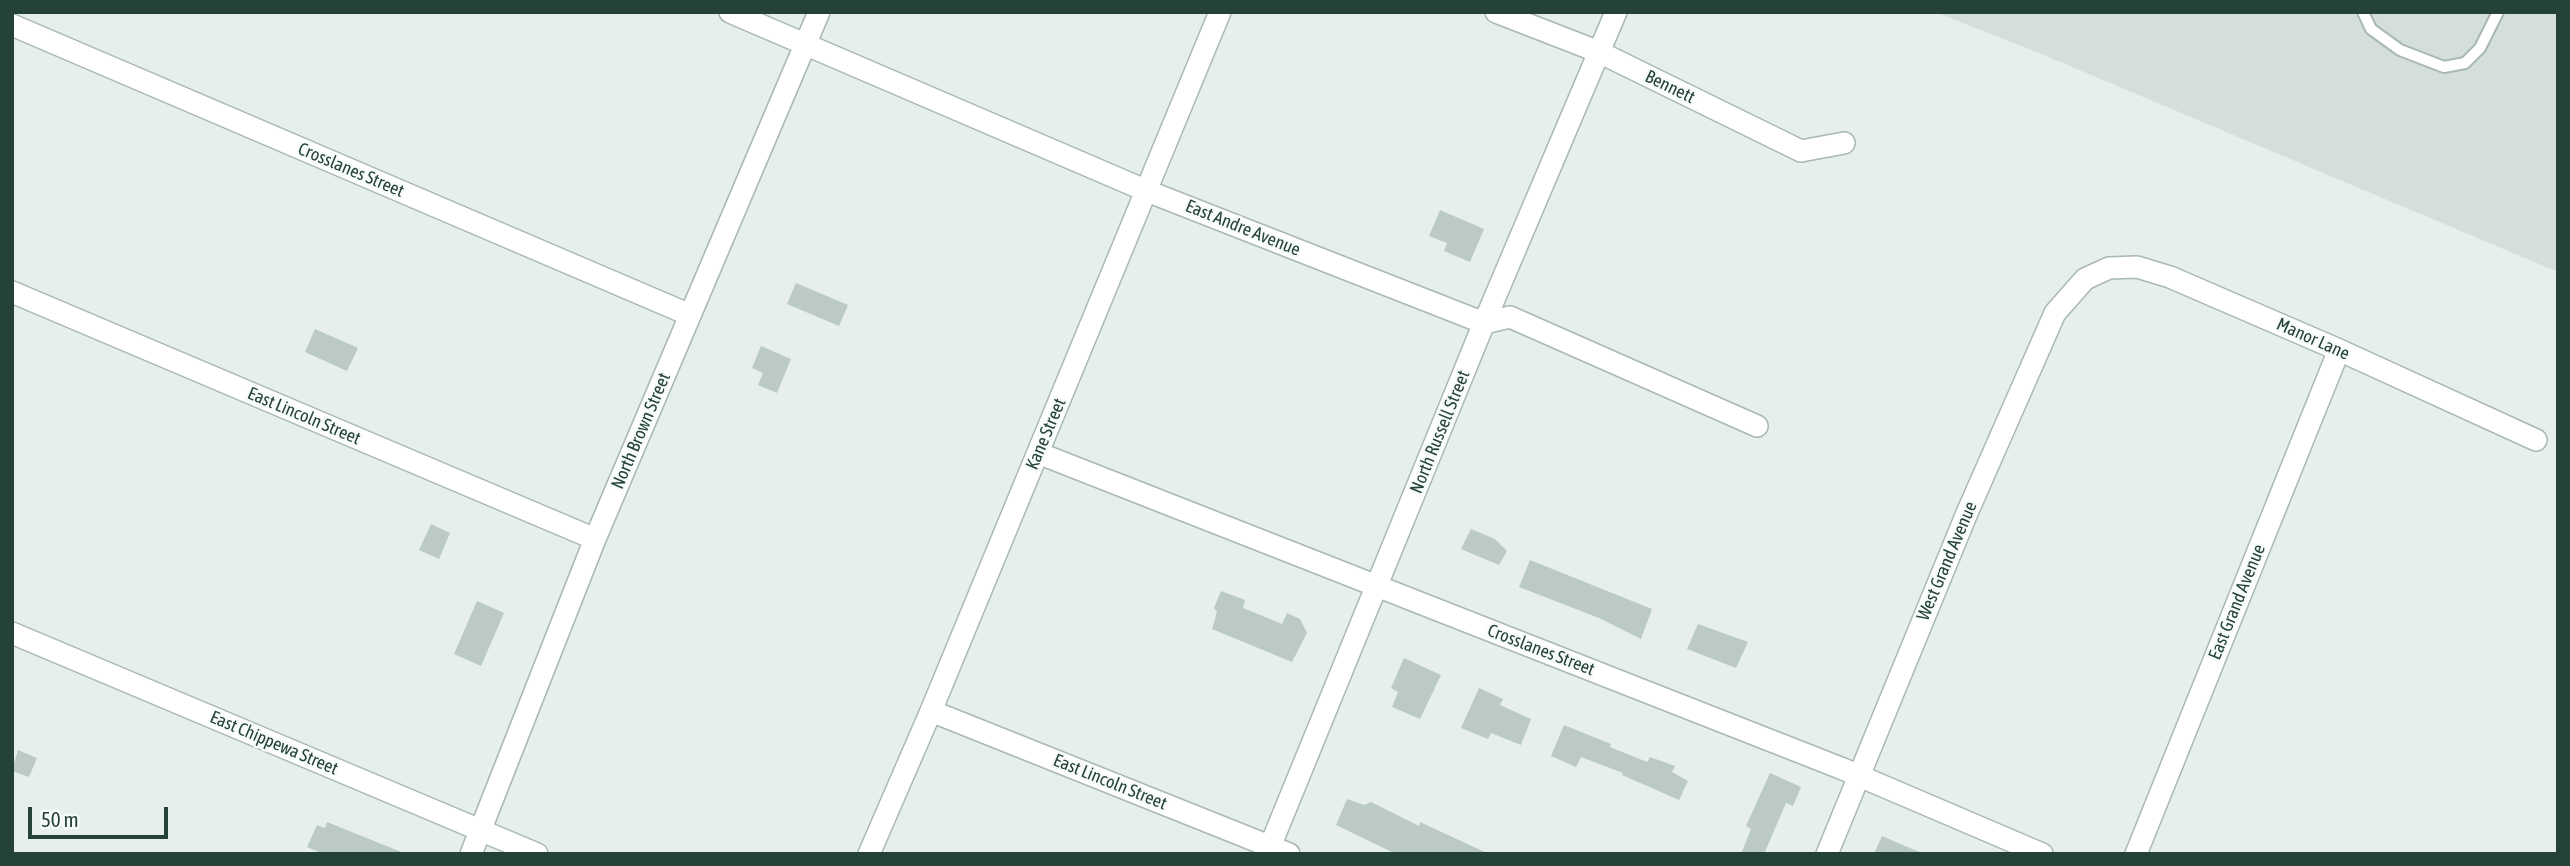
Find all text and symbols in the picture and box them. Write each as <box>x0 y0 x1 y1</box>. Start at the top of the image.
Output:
street label: Bennett <box>1642 66 1698 108</box>
street label: Crosslanes Street <box>295 138 407 202</box>
street label: East Andre Avenue <box>1182 195 1304 261</box>
street label: Manor Lane <box>2273 313 2353 365</box>
street label: North Russell Street <box>1406 367 1474 497</box>
street label: North Brown Street <box>607 370 675 492</box>
street label: East Lincoln Street <box>244 383 364 449</box>
street label: Kane Street <box>1021 395 1071 473</box>
street label: West Grand Avenue <box>1912 498 1982 624</box>
street label: East Grand Avenue <box>2204 541 2270 663</box>
street label: Crosslanes Street <box>1484 620 1598 680</box>
street label: East Chippewa Street <box>207 706 341 780</box>
street label: East Lincoln Street <box>1050 749 1170 815</box>
scale bar <box>32 792 172 836</box>
text: 50 m <box>41 807 79 831</box>

